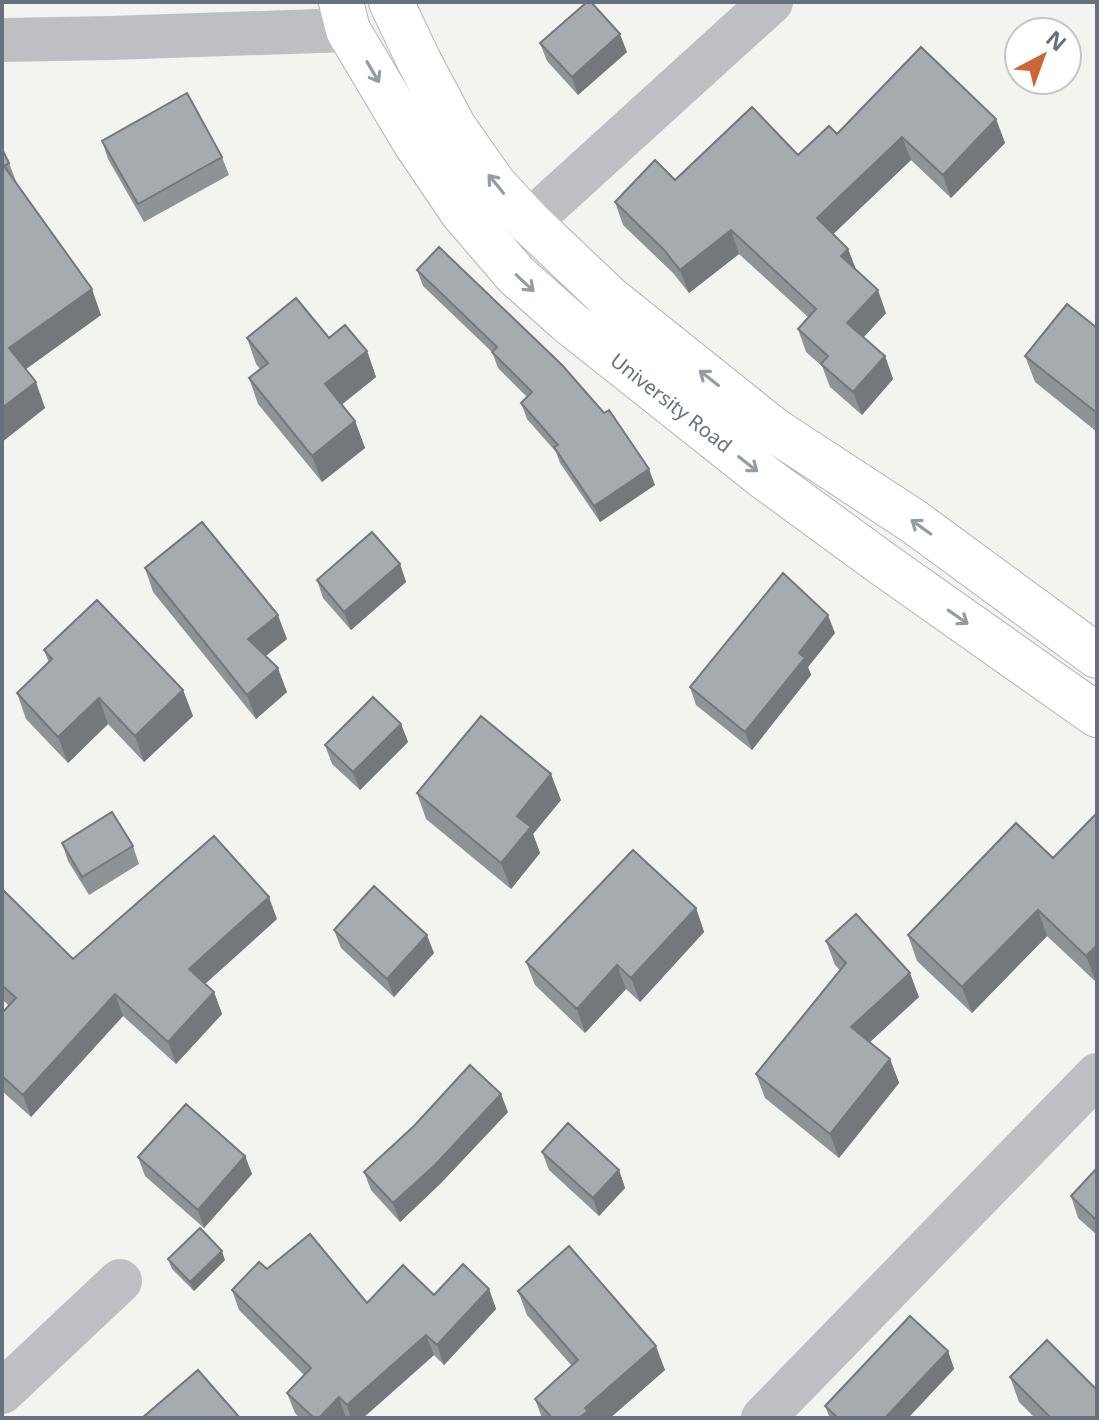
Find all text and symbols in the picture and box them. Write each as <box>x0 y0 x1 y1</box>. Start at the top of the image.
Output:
north arrow <box>1003 16 1083 96</box>
text: N <box>1040 23 1073 57</box>
one-way arrow <box>365 60 381 83</box>
one-way arrow <box>487 175 505 195</box>
one-way arrow <box>514 273 534 291</box>
street label: University Road <box>605 347 738 459</box>
one-way arrow <box>699 369 720 386</box>
one-way arrow <box>737 455 758 473</box>
one-way arrow <box>911 519 933 535</box>
one-way arrow <box>947 609 969 625</box>

